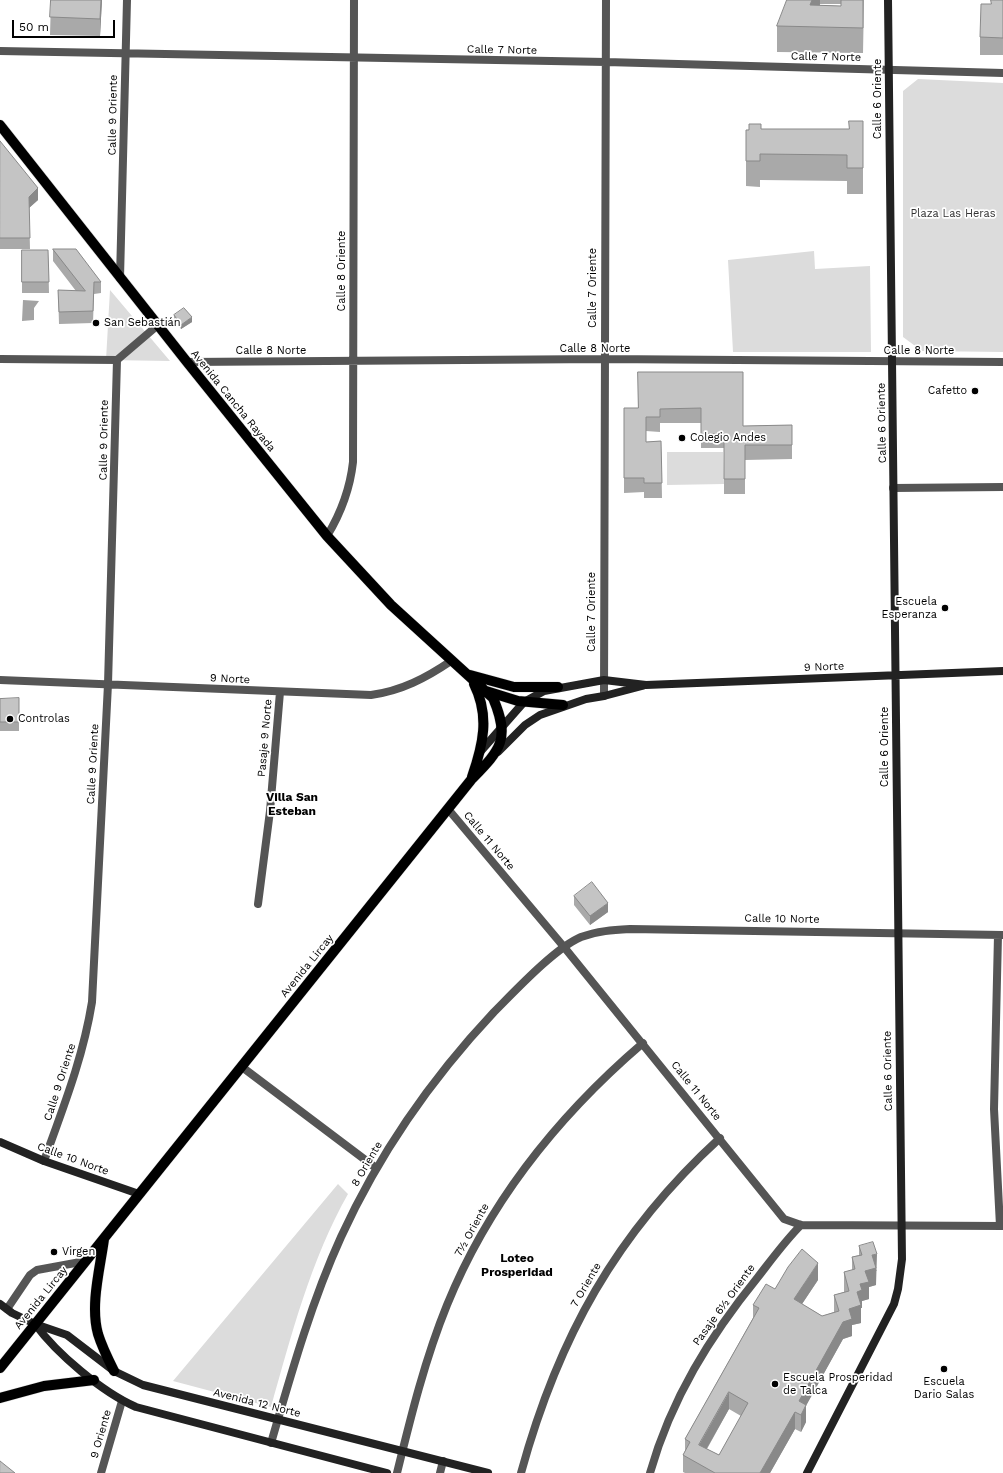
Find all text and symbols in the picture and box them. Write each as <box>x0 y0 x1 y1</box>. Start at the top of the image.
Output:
scale bar <box>14 12 117 38</box>
text: 50 m <box>19 20 49 34</box>
street label: Calle 7 Norte <box>467 43 537 57</box>
street label: Calle 7 Norte <box>791 50 861 64</box>
street label: Calle 6 Oriente <box>871 59 885 139</box>
street label: Calle 9 Oriente <box>106 75 120 155</box>
park label: Plaza Las Heras <box>910 207 996 221</box>
street label: Calle 8 Oriente <box>335 231 349 311</box>
street label: Calle 7 Oriente <box>586 248 600 328</box>
place label: San Sebastián <box>104 316 181 330</box>
marker: San Sebastián <box>91 318 101 328</box>
street label: Calle 8 Norte <box>560 342 630 356</box>
street label: Calle 8 Norte <box>236 344 306 358</box>
street label: Calle 8 Norte <box>884 344 954 358</box>
street label: Avenida Cancha Rayada <box>188 347 278 455</box>
street label: Calle 6 Oriente <box>875 383 889 463</box>
place label: Cafetto <box>928 384 967 398</box>
marker: Cafetto <box>970 386 980 396</box>
street label: Calle 9 Oriente <box>97 400 111 480</box>
place label: Colegio Andes <box>690 431 766 445</box>
marker: Colegio Andes <box>677 433 687 443</box>
street label: Calle 7 Oriente <box>585 572 599 652</box>
place label: Escuela Esperanza <box>881 595 937 621</box>
marker: Escuela Esperanza <box>940 603 950 613</box>
street label: 9 Norte <box>804 660 844 674</box>
street label: 9 Norte <box>210 671 250 687</box>
street label: Pasaje 9 Norte <box>255 698 275 778</box>
street label: Calle 6 Oriente <box>878 707 892 787</box>
place label: Controlas <box>18 712 70 726</box>
marker: Controlas <box>5 714 15 724</box>
street label: Calle 9 Oriente <box>84 723 102 805</box>
district label: Villa San Esteban <box>266 790 318 818</box>
street label: Calle 11 Norte <box>461 809 517 873</box>
street label: Calle 10 Norte <box>744 912 820 926</box>
street label: Avenida Lircay <box>278 932 336 1000</box>
street label: Calle 6 Oriente <box>881 1031 895 1111</box>
street label: Calle 9 Oriente <box>41 1042 79 1122</box>
street label: Calle 11 Norte <box>668 1059 724 1123</box>
street label: 8 Oriente <box>349 1139 385 1189</box>
street label: Calle 10 Norte <box>35 1140 111 1178</box>
street label: 7½ Oriente <box>452 1201 492 1259</box>
place label: Virgen <box>62 1245 95 1259</box>
marker: Virgen <box>49 1247 59 1257</box>
district label: Loteo Prosperidad <box>481 1251 553 1279</box>
street label: 7 Oriente <box>568 1260 604 1310</box>
street label: Pasaje 6½ Oriente <box>690 1262 758 1348</box>
street label: Avenida Lircay <box>12 1264 70 1332</box>
marker: Escuela Dario Salas <box>939 1364 949 1374</box>
place label: Escuela Prosperidad de Talca <box>783 1371 893 1397</box>
place label: Escuela Dario Salas <box>914 1375 974 1401</box>
marker: Escuela Prosperidad de Talca <box>770 1379 780 1389</box>
street label: Avenida 12 Norte <box>212 1386 302 1420</box>
street label: 9 Oriente <box>88 1408 114 1460</box>

